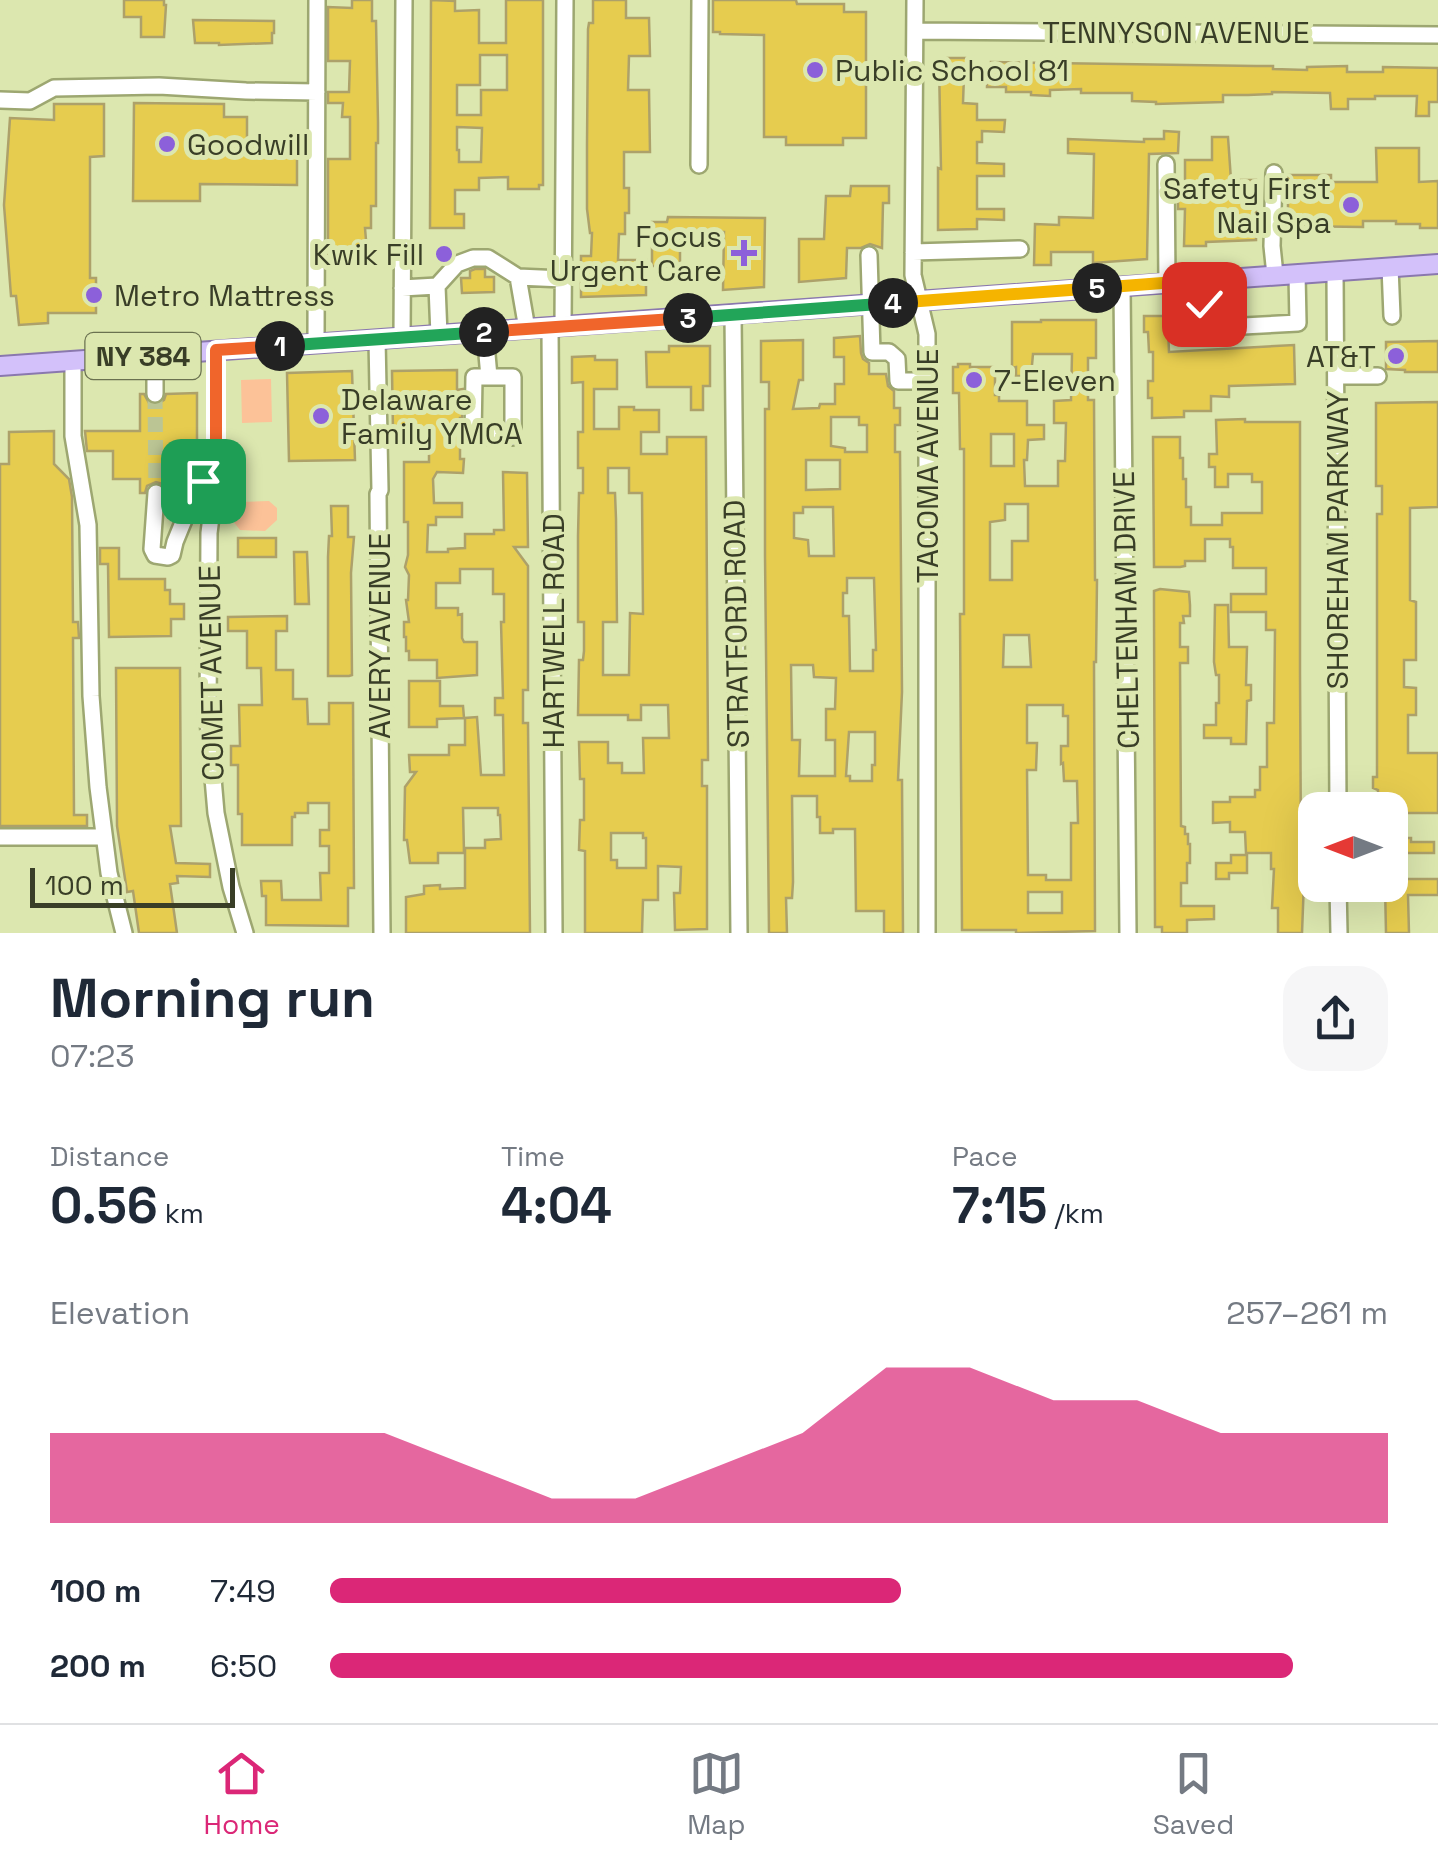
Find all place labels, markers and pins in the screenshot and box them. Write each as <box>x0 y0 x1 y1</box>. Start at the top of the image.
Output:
place label: Public School 81 <box>835 51 1069 90</box>
marker: Public School 81 <box>804 59 826 81</box>
place label: Goodwill <box>187 125 309 164</box>
marker: Goodwill <box>156 133 178 155</box>
place label: Safety First Nail Spa <box>1163 169 1331 242</box>
marker: Safety First Nail Spa <box>1340 194 1362 216</box>
place label: Focus Urgent Care <box>550 217 722 290</box>
place label: Kwik Fill <box>313 235 424 274</box>
marker: Focus Urgent Care <box>731 240 757 266</box>
marker: Kwik Fill <box>433 243 455 265</box>
pin <box>1162 262 1247 347</box>
pin: 5 <box>1072 263 1122 313</box>
place label: Metro Mattress <box>114 276 335 315</box>
pin: 4 <box>868 278 918 328</box>
marker: Metro Mattress <box>83 284 105 306</box>
pin: 3 <box>663 293 713 343</box>
pin: 2 <box>459 307 509 357</box>
pin: 1 <box>255 321 305 371</box>
place label: AT&T <box>1306 337 1376 376</box>
marker: AT&T <box>1385 345 1407 367</box>
place label: 7-Eleven <box>994 361 1116 400</box>
marker: 7-Eleven <box>963 369 985 391</box>
place label: Delaware Family YMCA <box>341 380 523 453</box>
marker: Delaware Family YMCA <box>310 405 332 427</box>
pin <box>161 439 246 524</box>

